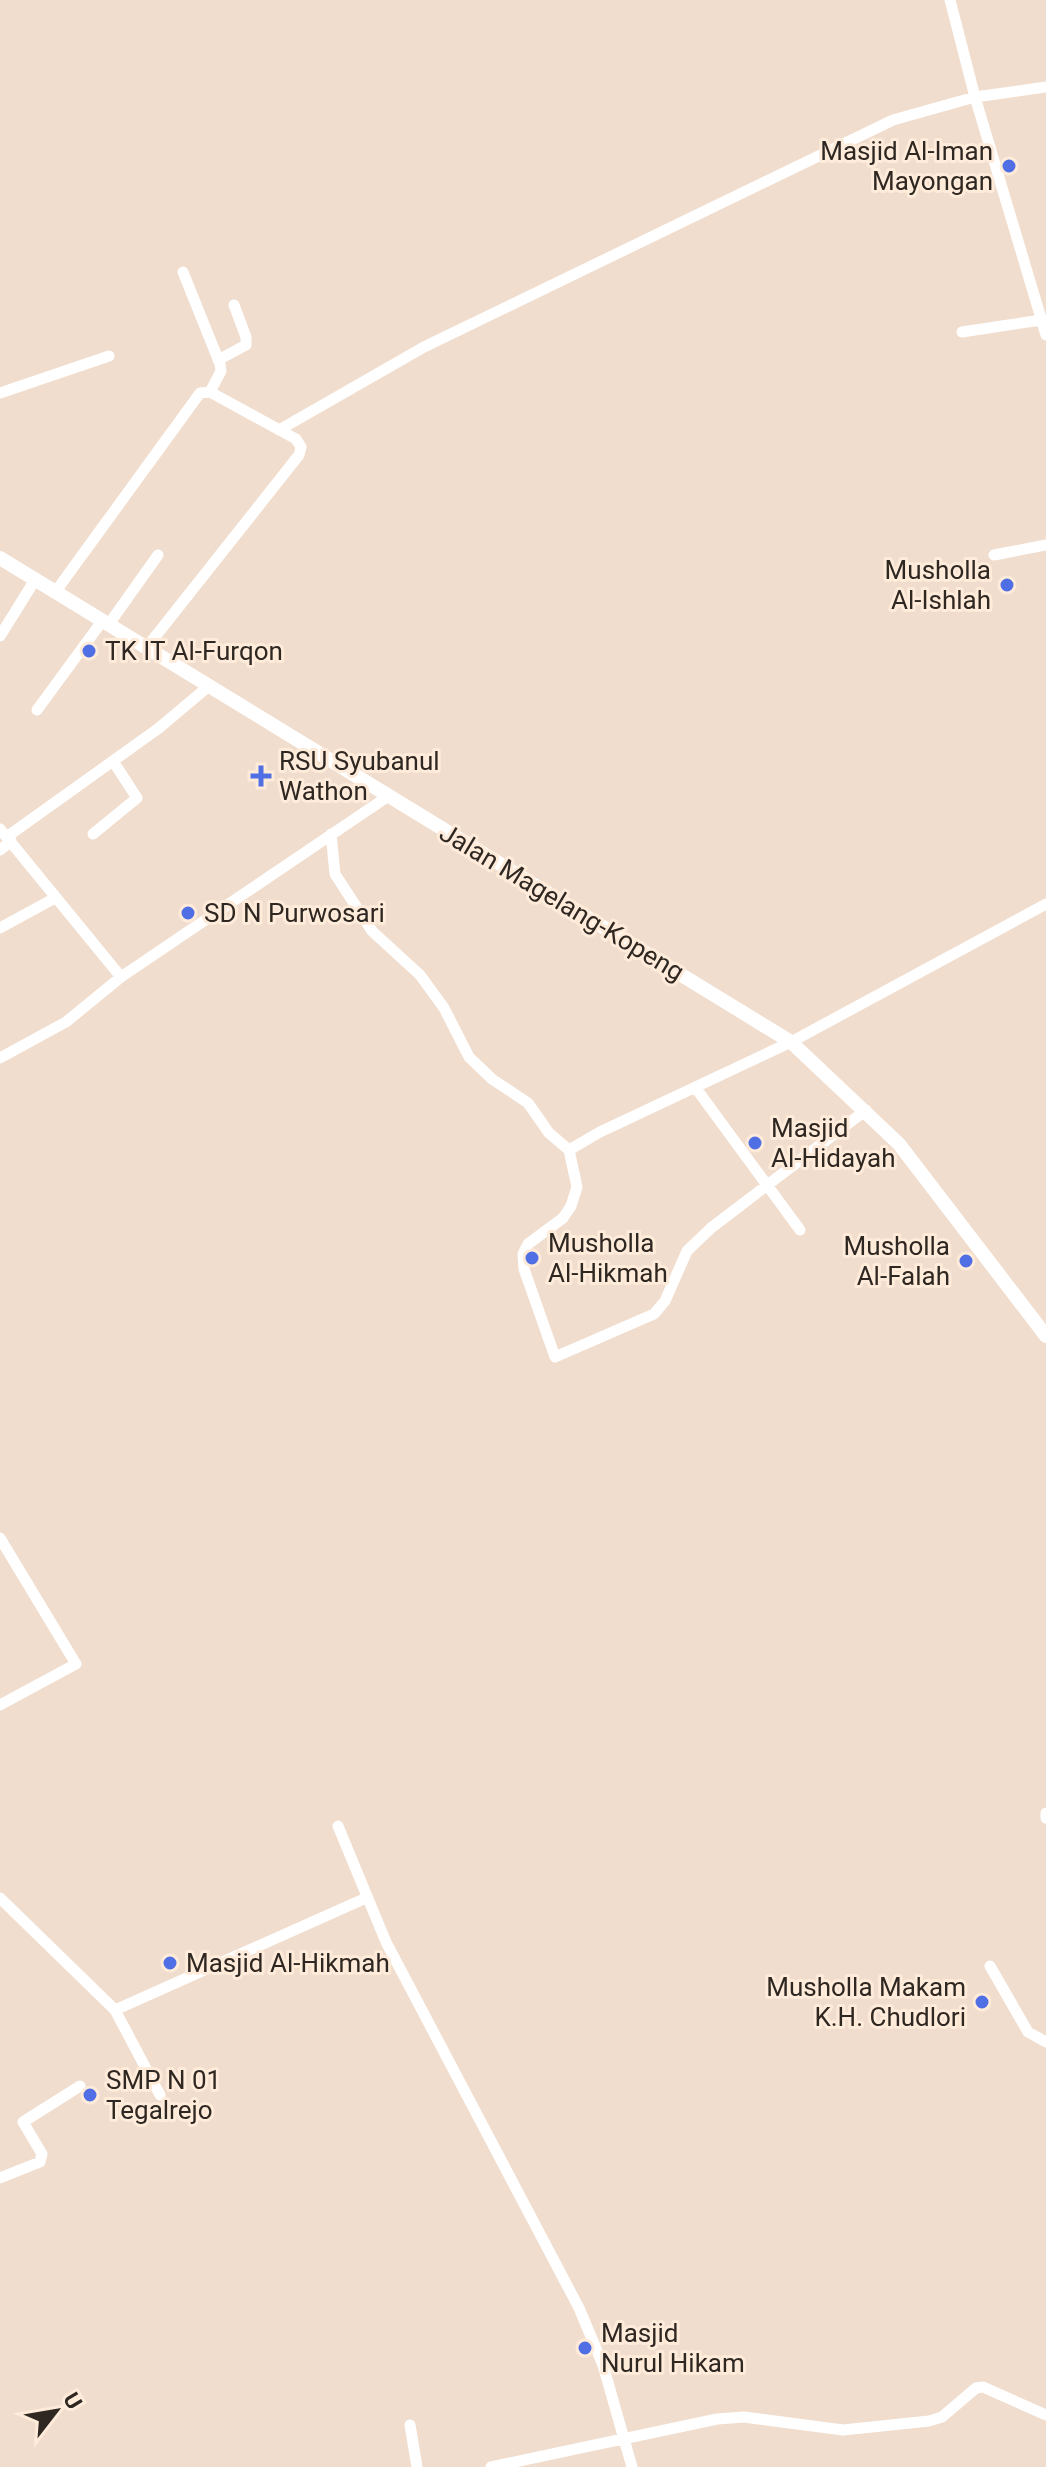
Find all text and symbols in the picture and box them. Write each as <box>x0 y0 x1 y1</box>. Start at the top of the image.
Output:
place label: Masjid Al-Iman Mayongan <box>820 136 993 196</box>
marker: Masjid Al-Iman Mayongan <box>1000 157 1018 175</box>
place label: Musholla Al-Ishlah <box>885 555 991 615</box>
marker: Musholla Al-Ishlah <box>998 576 1016 594</box>
place label: TK IT Al-Furqon <box>105 636 283 666</box>
marker: TK IT Al-Furqon <box>80 642 98 660</box>
place label: RSU Syubanul Wathon <box>279 746 440 806</box>
marker: RSU Syubanul Wathon <box>250 765 272 787</box>
street label: Jalan Magelang-Kopeng <box>434 817 690 987</box>
place label: SD N Purwosari <box>204 898 385 928</box>
marker: SD N Purwosari <box>179 904 197 922</box>
place label: Masjid Al-Hidayah <box>771 1113 896 1173</box>
marker: Masjid Al-Hidayah <box>746 1134 764 1152</box>
place label: Musholla Al-Hikmah <box>548 1228 668 1288</box>
place label: Musholla Al-Falah <box>844 1231 950 1291</box>
marker: Musholla Al-Hikmah <box>523 1249 541 1267</box>
marker: Musholla Al-Falah <box>957 1252 975 1270</box>
place label: Masjid Al-Hikmah <box>186 1948 390 1978</box>
marker: Masjid Al-Hikmah <box>161 1954 179 1972</box>
place label: Musholla Makam K.H. Chudlori <box>766 1972 966 2032</box>
marker: Musholla Makam K.H. Chudlori <box>973 1993 991 2011</box>
place label: SMP N 01 Tegalrejo <box>106 2065 221 2125</box>
marker: SMP N 01 Tegalrejo <box>81 2086 99 2104</box>
place label: Masjid Nurul Hikam <box>601 2318 745 2378</box>
marker: Masjid Nurul Hikam <box>576 2339 594 2357</box>
north arrow <box>16 2371 96 2451</box>
text: U <box>58 2388 87 2414</box>

